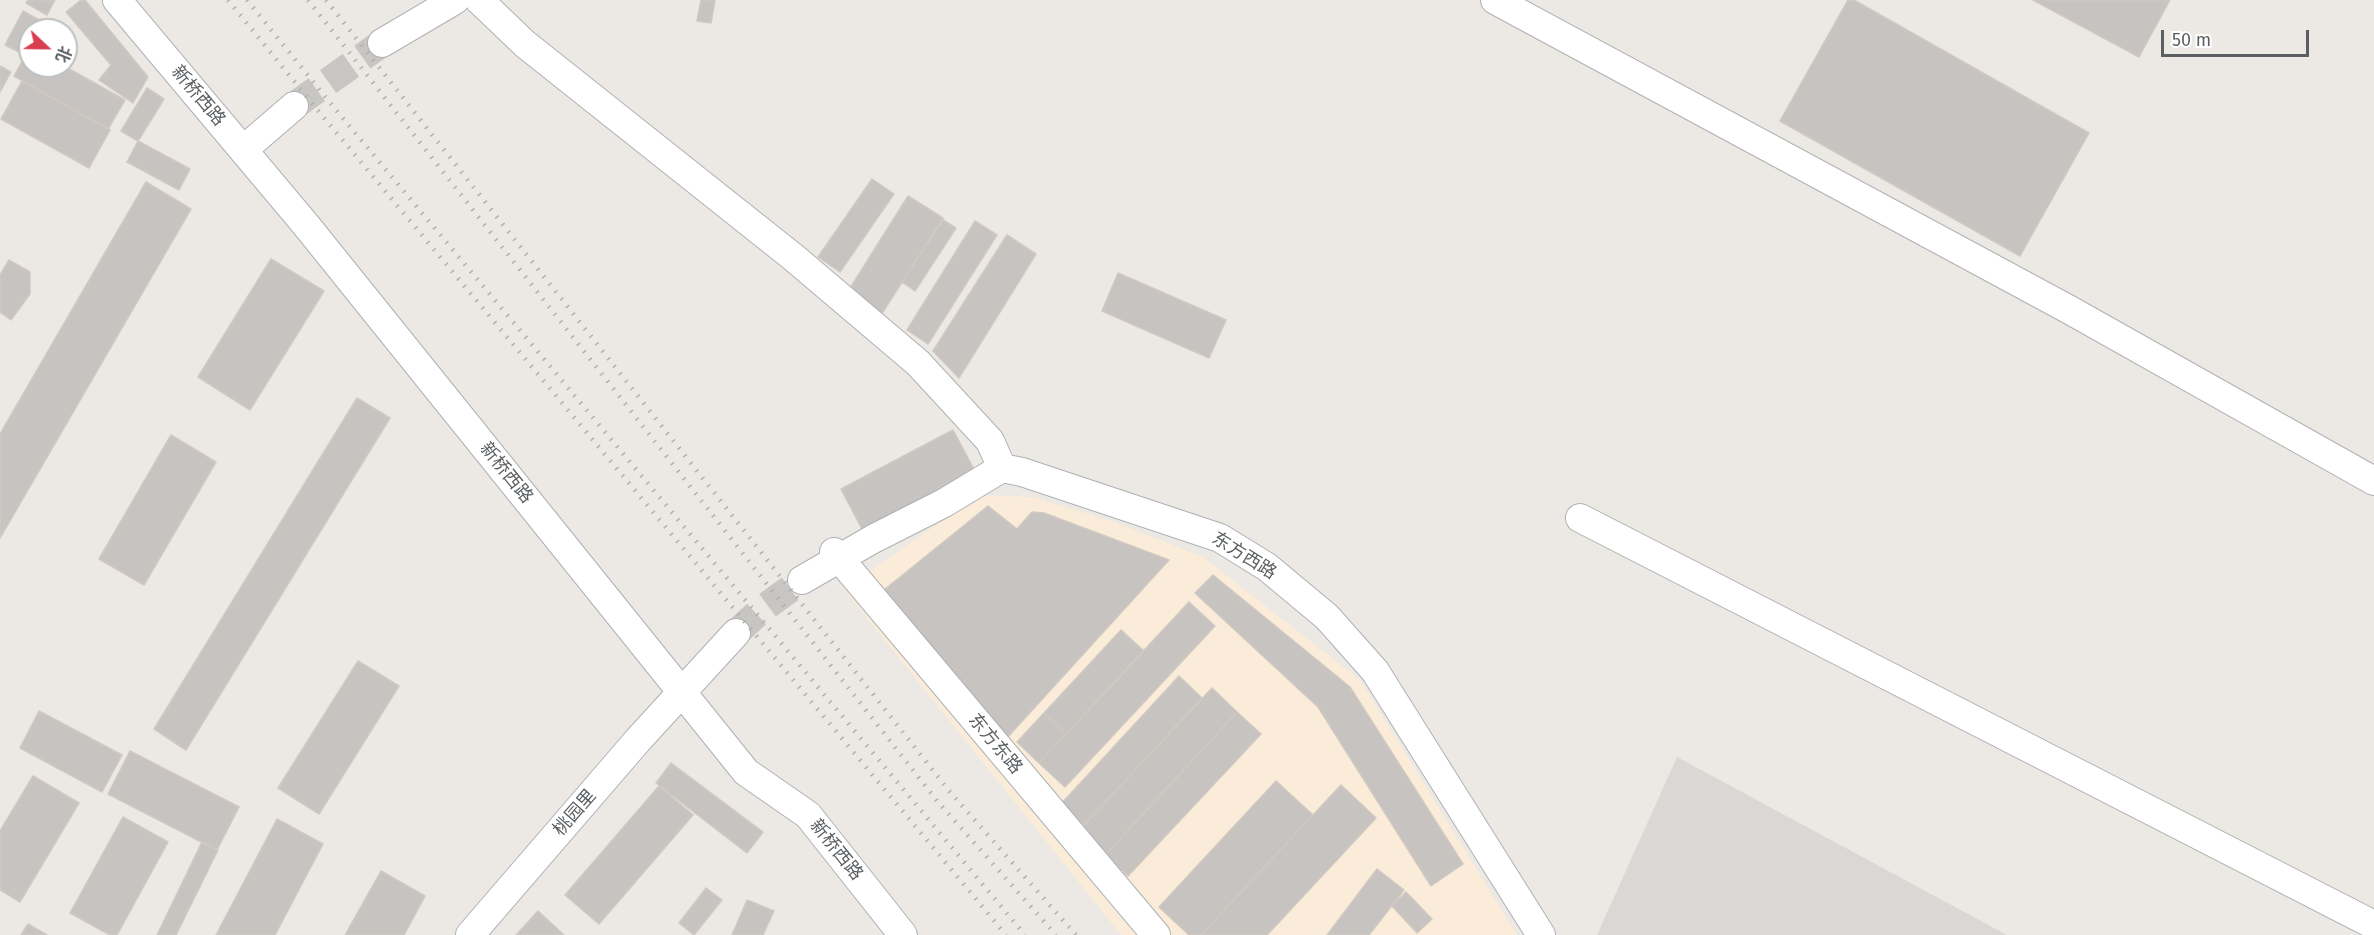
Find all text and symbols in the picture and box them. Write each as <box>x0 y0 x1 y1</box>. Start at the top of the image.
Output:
north arrow <box>18 18 78 78</box>
scale bar <box>2164 18 2312 56</box>
text: 50 m <box>2172 29 2211 51</box>
text: 北 <box>51 43 75 65</box>
street label: 新桥西路 <box>167 61 229 131</box>
street label: 新桥西路 <box>475 438 537 508</box>
street label: 东方西路 <box>1208 528 1280 584</box>
street label: 东方东路 <box>964 709 1026 779</box>
street label: 桃园里 <box>549 786 601 840</box>
street label: 新桥西路 <box>805 815 867 885</box>

